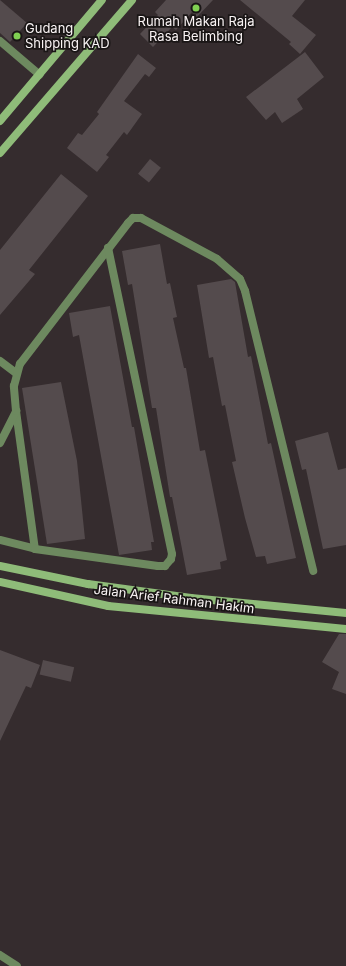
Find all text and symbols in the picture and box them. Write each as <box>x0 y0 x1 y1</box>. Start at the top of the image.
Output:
marker: Rumah Makan Raja Rasa Belimbing <box>191 3 201 13</box>
place label: Rumah Makan Raja Rasa Belimbing <box>138 14 254 45</box>
place label: Gudang Shipping KAD <box>25 21 110 52</box>
marker: Gudang Shipping KAD <box>12 31 22 41</box>
street label: Jalan Arief Rahman Hakim <box>93 581 255 617</box>

